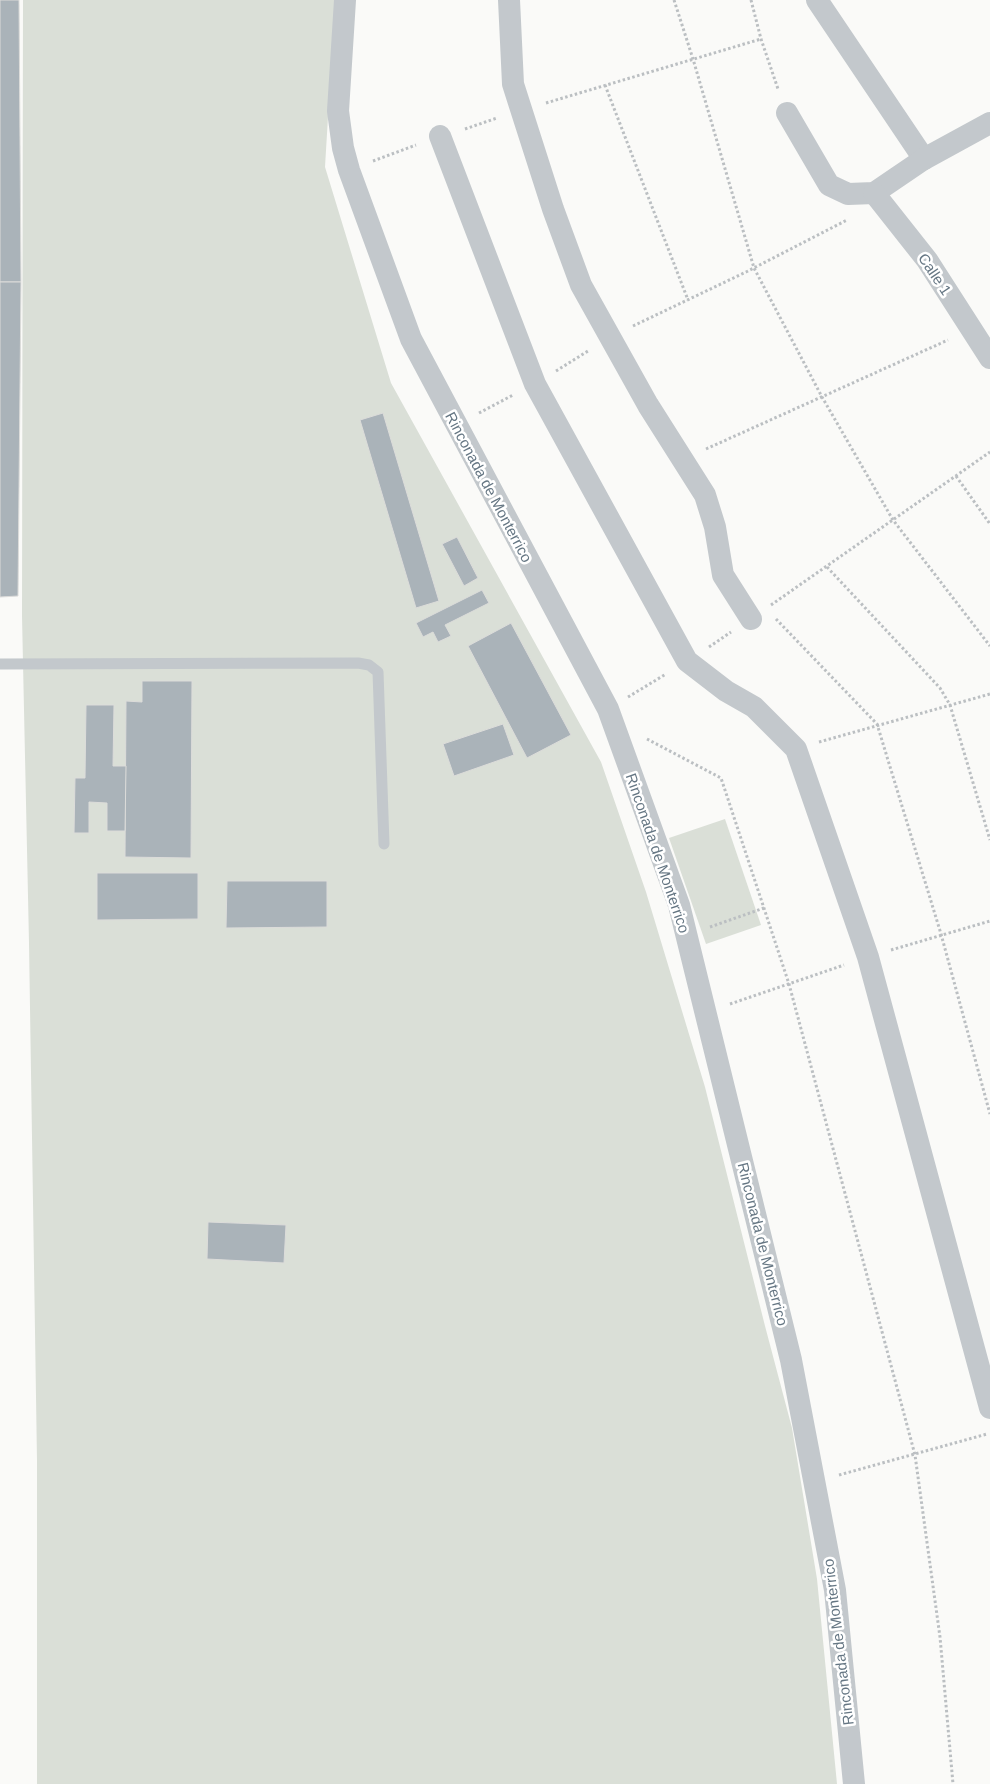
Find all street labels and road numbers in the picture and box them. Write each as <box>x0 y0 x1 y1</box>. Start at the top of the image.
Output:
street label: Calle 1 <box>915 250 955 298</box>
street label: Rinconada de Monterrico <box>442 409 536 565</box>
street label: Rinconada de Monterrico <box>623 771 693 935</box>
street label: Rinconada de Monterrico <box>734 1161 792 1327</box>
street label: Rinconada de Monterrico <box>819 1558 857 1726</box>

